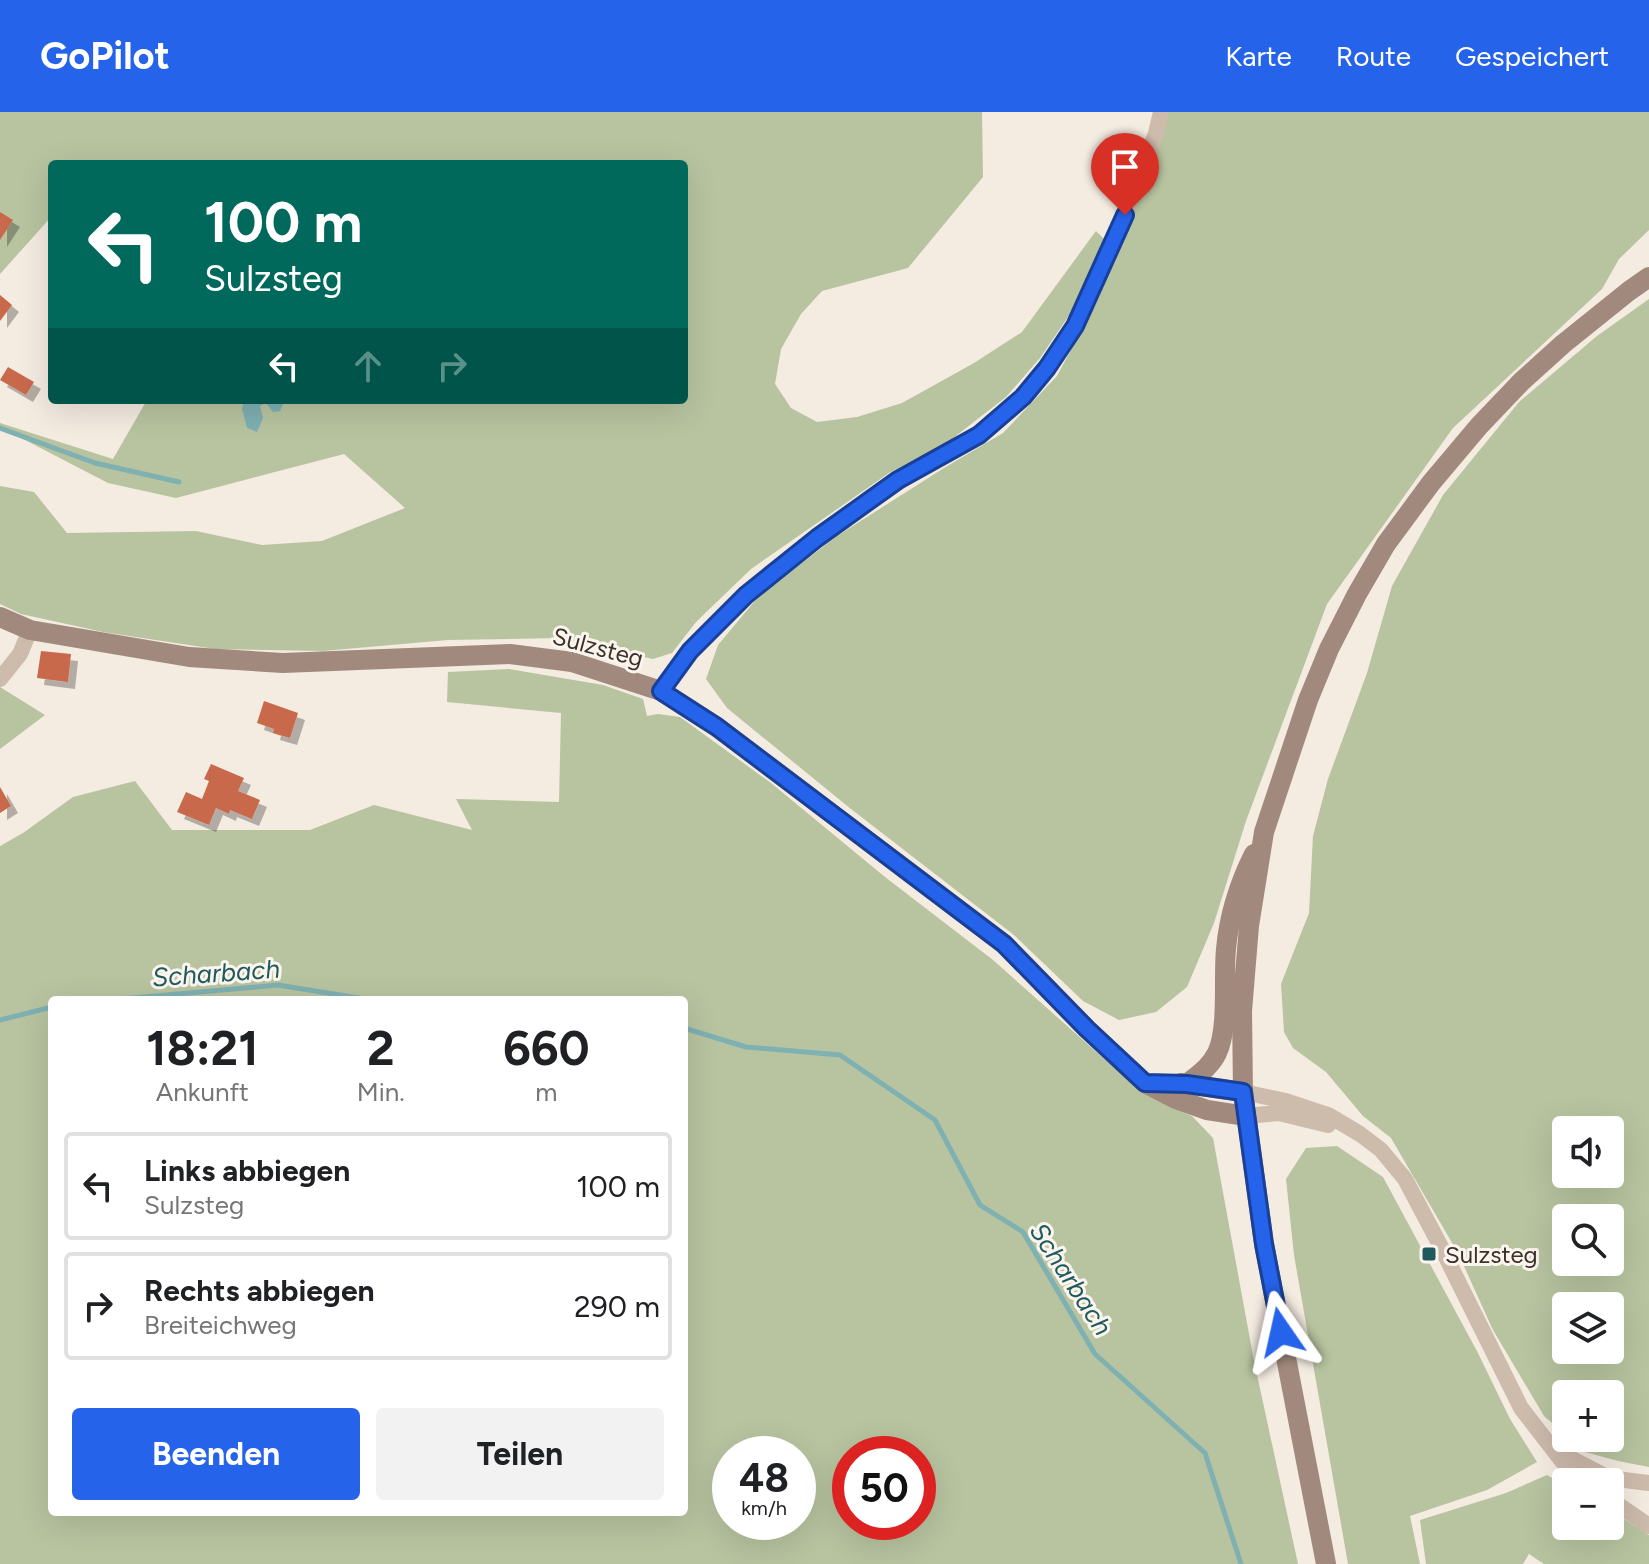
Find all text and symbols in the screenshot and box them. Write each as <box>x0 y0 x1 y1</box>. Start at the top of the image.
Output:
text: GoPilot <box>40 33 170 79</box>
text: Karte <box>1225 39 1292 73</box>
text: Route <box>1336 39 1411 73</box>
text: Gespeichert <box>1455 39 1609 73</box>
pin <box>1091 133 1159 215</box>
icon: arrive <box>1103 145 1147 189</box>
text: 100 m <box>204 189 362 256</box>
icon: left <box>72 192 176 296</box>
text: Sulzsteg <box>204 257 343 300</box>
icon: left <box>262 344 306 388</box>
icon: ahead <box>346 344 390 388</box>
icon: right <box>430 344 474 388</box>
street label: Sulzsteg <box>550 621 646 673</box>
water label: Scharbach <box>151 953 281 993</box>
text: 18:21 <box>146 1019 258 1077</box>
text: 2 <box>367 1019 395 1077</box>
text: 660 <box>503 1019 590 1077</box>
text: Ankunft <box>156 1076 249 1108</box>
text: Min. <box>357 1076 405 1108</box>
text: m <box>535 1076 557 1108</box>
map controls <box>1552 1116 1624 1540</box>
button: sound <box>1552 1116 1624 1188</box>
text: Links abbiegen <box>144 1152 350 1189</box>
icon: left <box>76 1164 120 1208</box>
text: 100 m <box>576 1168 660 1205</box>
text: Sulzsteg <box>144 1189 244 1221</box>
button: search <box>1552 1204 1624 1276</box>
water label: Scharbach <box>1023 1217 1119 1341</box>
place label: Sulzsteg <box>1445 1240 1538 1269</box>
marker: Sulzsteg <box>1420 1245 1438 1263</box>
text: Rechts abbiegen <box>144 1272 375 1309</box>
icon: right <box>76 1284 120 1328</box>
text: 290 m <box>574 1288 660 1325</box>
position arrow <box>1239 1290 1323 1374</box>
button: layers <box>1552 1292 1624 1364</box>
text: Breiteichweg <box>144 1309 297 1341</box>
button: + <box>1552 1380 1624 1452</box>
button: Beenden <box>72 1408 360 1500</box>
button: Teilen <box>376 1408 664 1500</box>
speed limit sign: 50 <box>832 1436 936 1540</box>
text: 48 <box>739 1454 789 1502</box>
button: − <box>1552 1468 1624 1540</box>
text: km/h <box>741 1496 787 1520</box>

